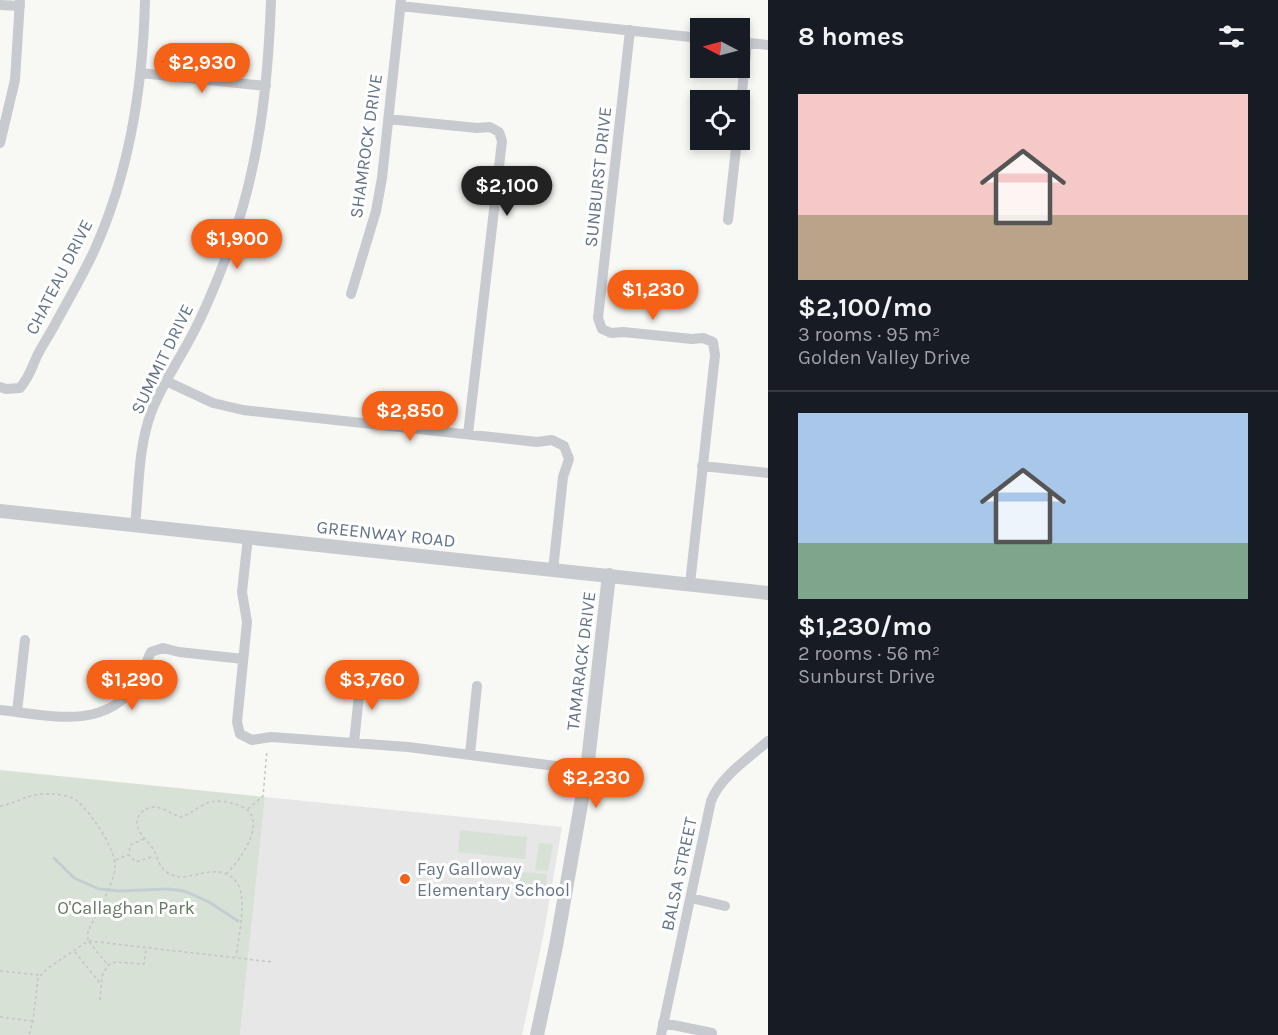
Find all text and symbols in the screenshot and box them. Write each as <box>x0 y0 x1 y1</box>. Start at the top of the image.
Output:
north arrow <box>690 18 750 78</box>
map controls <box>690 18 750 150</box>
icon: filters <box>1215 20 1248 53</box>
text: 8 homes <box>798 21 904 52</box>
pin: $2,930 <box>153 43 251 94</box>
text: $2,930 <box>168 51 236 74</box>
street label: SHAMROCK DRIVE <box>345 72 387 220</box>
button: locate <box>690 90 750 150</box>
street label: SUNBURST DRIVE <box>580 106 616 248</box>
icon: home <box>969 133 1077 241</box>
pin: $2,100 <box>458 166 556 217</box>
text: $2,100 <box>475 174 539 197</box>
street label: CHATEAU DRIVE <box>21 216 97 338</box>
pin: $1,900 <box>188 219 286 270</box>
text: $1,900 <box>205 227 269 250</box>
pin: $1,230 <box>604 270 702 321</box>
text: $1,230 <box>621 278 685 301</box>
text: $2,100/mo <box>798 292 932 323</box>
street label: SUMMIT DRIVE <box>126 300 198 418</box>
text: 3 rooms · 95 m² <box>798 323 940 346</box>
text: Golden Valley Drive <box>798 346 970 369</box>
pin: $2,850 <box>361 391 459 442</box>
text: $2,850 <box>376 399 444 422</box>
icon: home <box>969 452 1077 560</box>
street label: GREENWAY ROAD <box>315 516 457 552</box>
street label: TAMARACK DRIVE <box>562 590 600 732</box>
text: $1,230/mo <box>798 611 932 642</box>
text: 2 rooms · 56 m² <box>798 642 940 665</box>
pin: $1,290 <box>83 660 181 711</box>
pin: $3,760 <box>323 660 421 711</box>
text: Sunburst Drive <box>798 665 935 688</box>
text: $1,290 <box>101 668 163 691</box>
text: $3,760 <box>339 668 405 691</box>
pin: $2,230 <box>547 758 645 809</box>
text: $2,230 <box>562 766 630 789</box>
street label: BALSA STREET <box>656 815 702 933</box>
place label: Fay Galloway Elementary School <box>417 858 570 901</box>
marker: Fay Galloway Elementary School <box>398 872 412 886</box>
park label: O'Callaghan Park <box>57 897 195 919</box>

